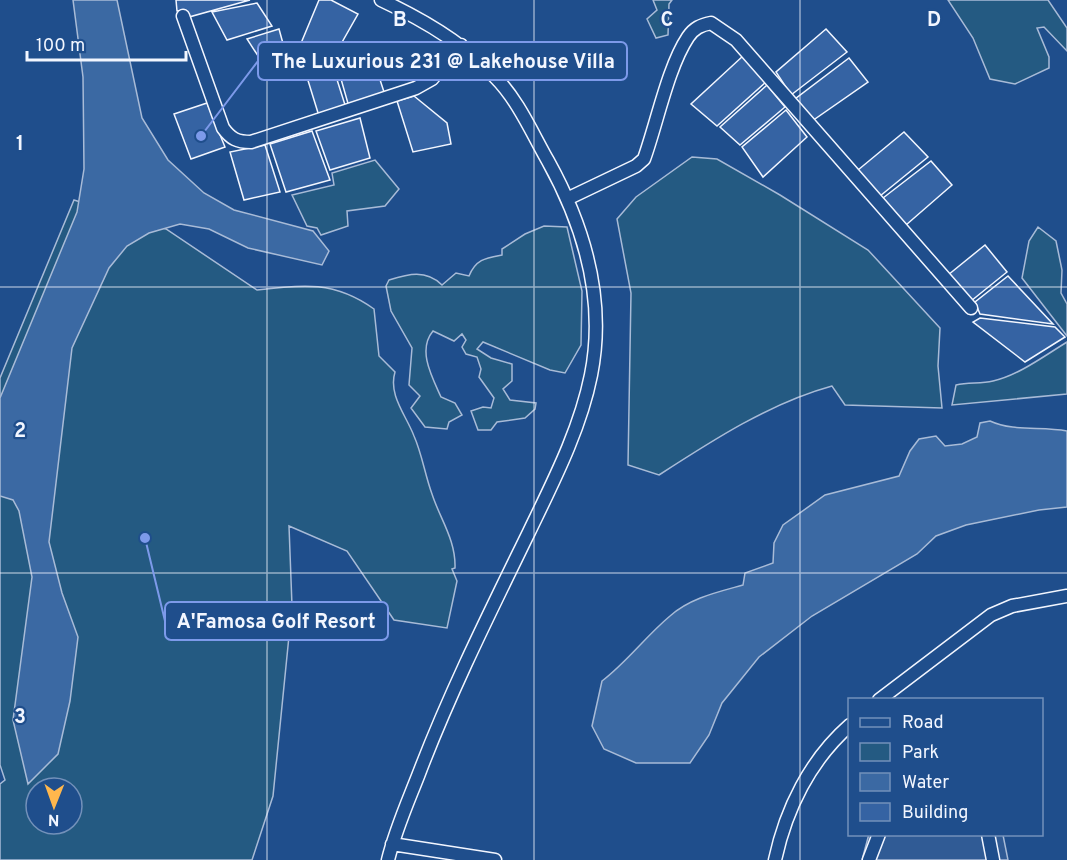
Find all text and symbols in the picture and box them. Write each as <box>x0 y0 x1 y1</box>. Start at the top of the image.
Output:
text: B <box>393 8 407 34</box>
text: C <box>661 8 673 34</box>
text: D <box>927 8 941 34</box>
scale bar <box>27 24 186 62</box>
text: 100 m <box>36 35 85 58</box>
callout: The Luxurious 231 @ Lakehouse Villa <box>258 42 627 80</box>
text: The Luxurious 231 @ Lakehouse Villa <box>271 50 615 76</box>
text: 1 <box>16 132 24 158</box>
text: 2 <box>14 419 26 445</box>
callout: A'Famosa Golf Resort <box>165 602 388 640</box>
text: A'Famosa Golf Resort <box>176 610 376 636</box>
legend <box>848 698 1043 836</box>
text: 3 <box>14 705 26 731</box>
text: Road <box>902 712 944 735</box>
text: Park <box>902 742 939 765</box>
text: Water <box>902 772 949 795</box>
north arrow <box>24 776 84 836</box>
text: Building <box>902 802 968 825</box>
text: N <box>48 809 60 829</box>

